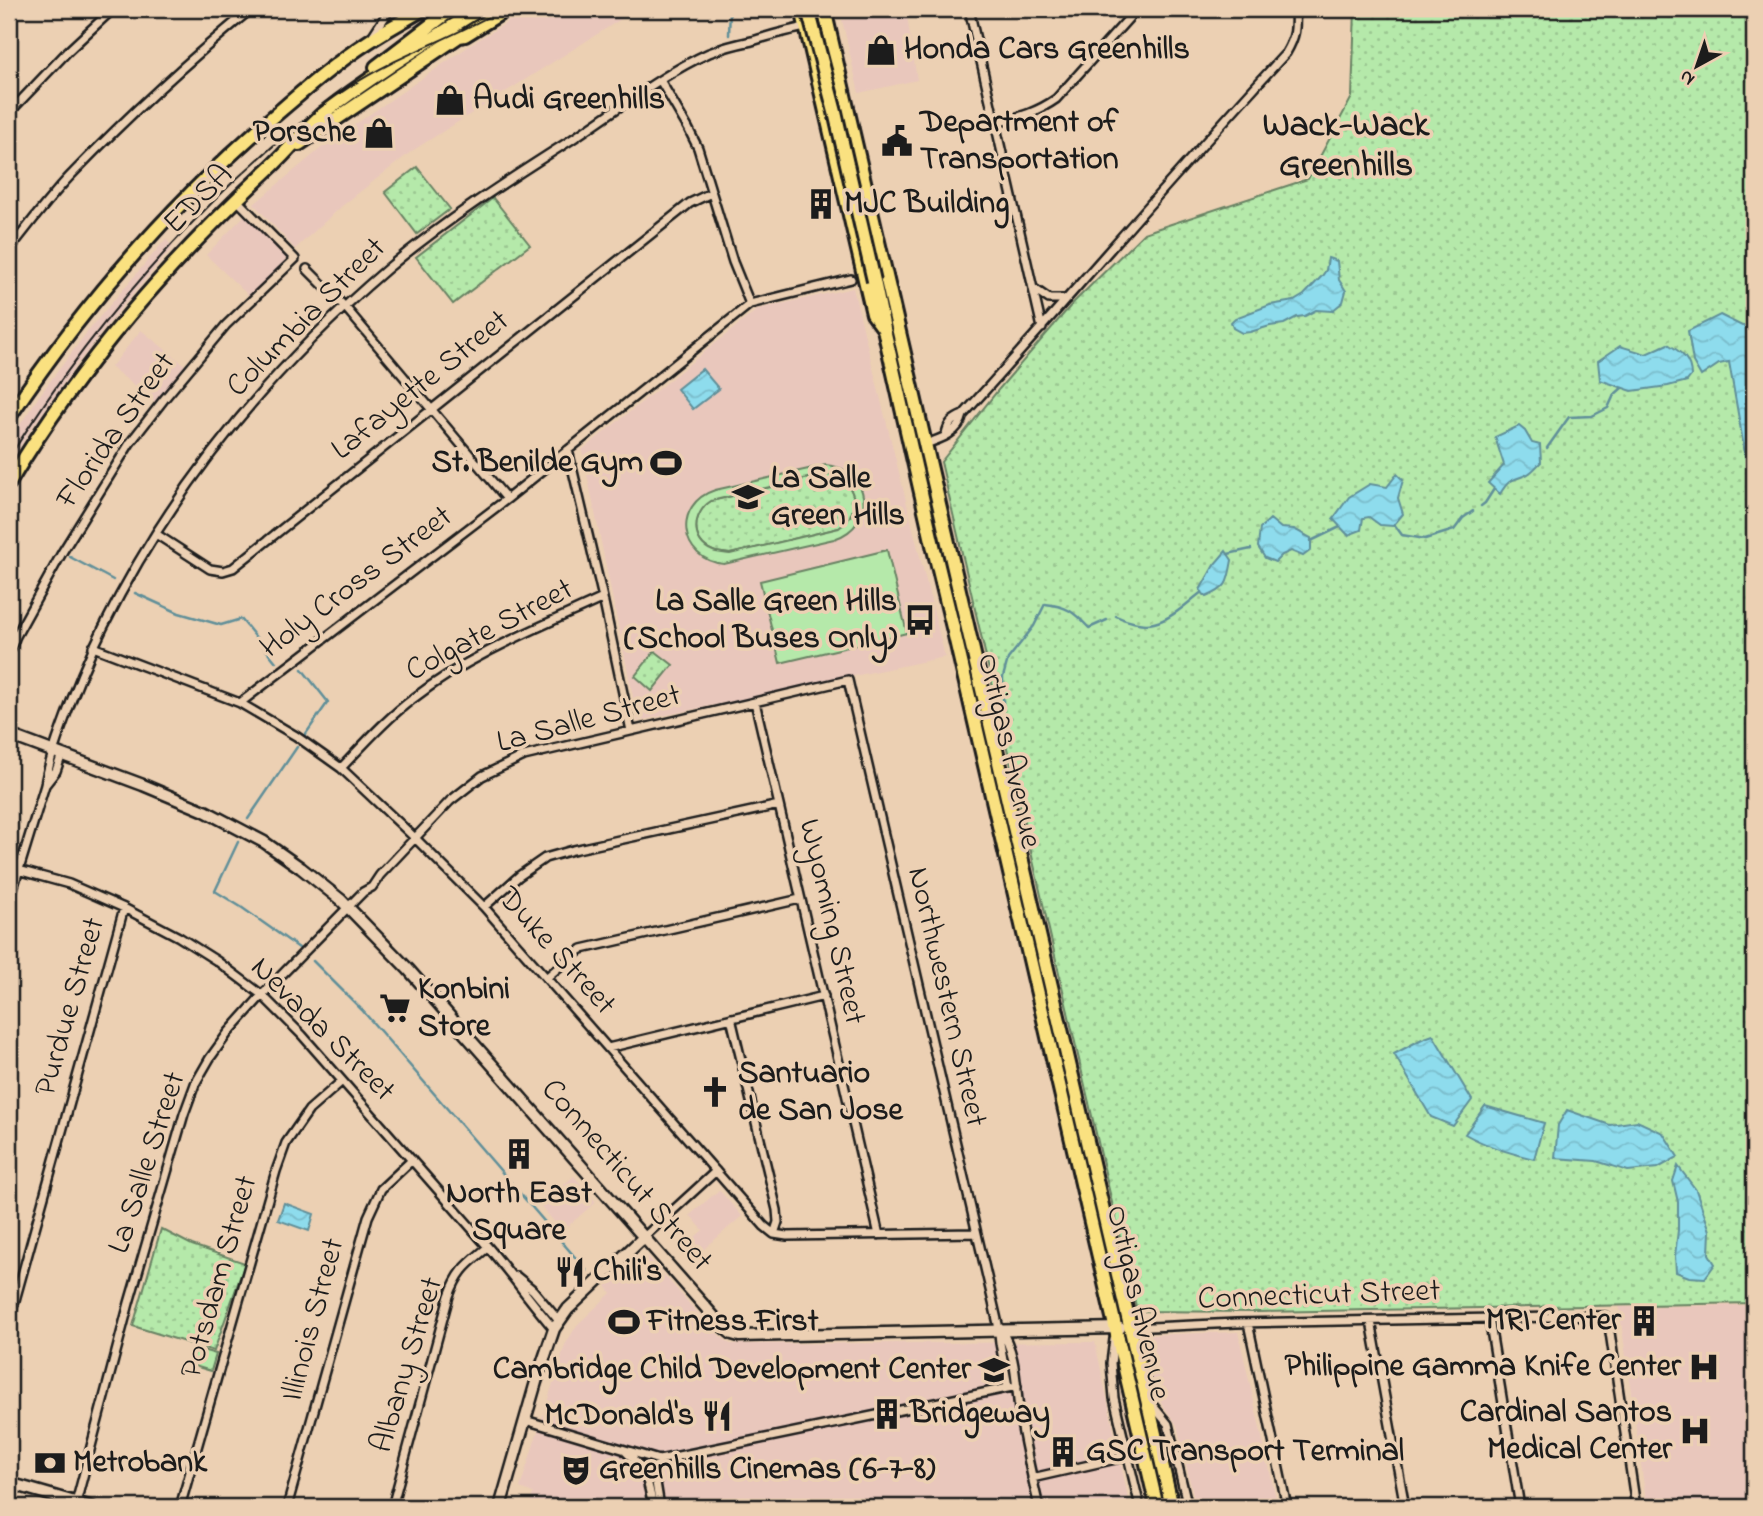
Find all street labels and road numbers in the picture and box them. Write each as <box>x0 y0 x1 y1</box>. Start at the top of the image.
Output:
street label: EDSA <box>153 154 245 246</box>
street label: Columbia Street <box>216 227 398 409</box>
street label: Lafayette Street <box>322 299 521 473</box>
street label: Florida Street <box>45 343 189 520</box>
street label: Holy Cross Street <box>251 495 463 671</box>
street label: Colgate Street <box>398 567 582 695</box>
street label: Ortigas Avenue <box>963 649 1053 854</box>
street label: La Salle Street <box>492 673 686 767</box>
street label: Wyoming Street <box>785 815 878 1030</box>
street label: Northwestern Street <box>893 863 999 1132</box>
street label: Duke Street <box>485 877 627 1027</box>
street label: Purdue Street <box>23 912 119 1102</box>
street label: Nevada Street <box>238 946 406 1114</box>
street label: La Salle Street <box>96 1066 200 1260</box>
street label: Connecticut Street <box>529 1069 723 1283</box>
street label: Potsdam Street <box>169 1170 271 1384</box>
street label: Ortigas Avenue <box>1092 1201 1182 1406</box>
street label: Illinois Street <box>270 1233 358 1407</box>
street label: Connecticut Street <box>1197 1268 1441 1324</box>
street label: Albany Street <box>359 1271 457 1459</box>

